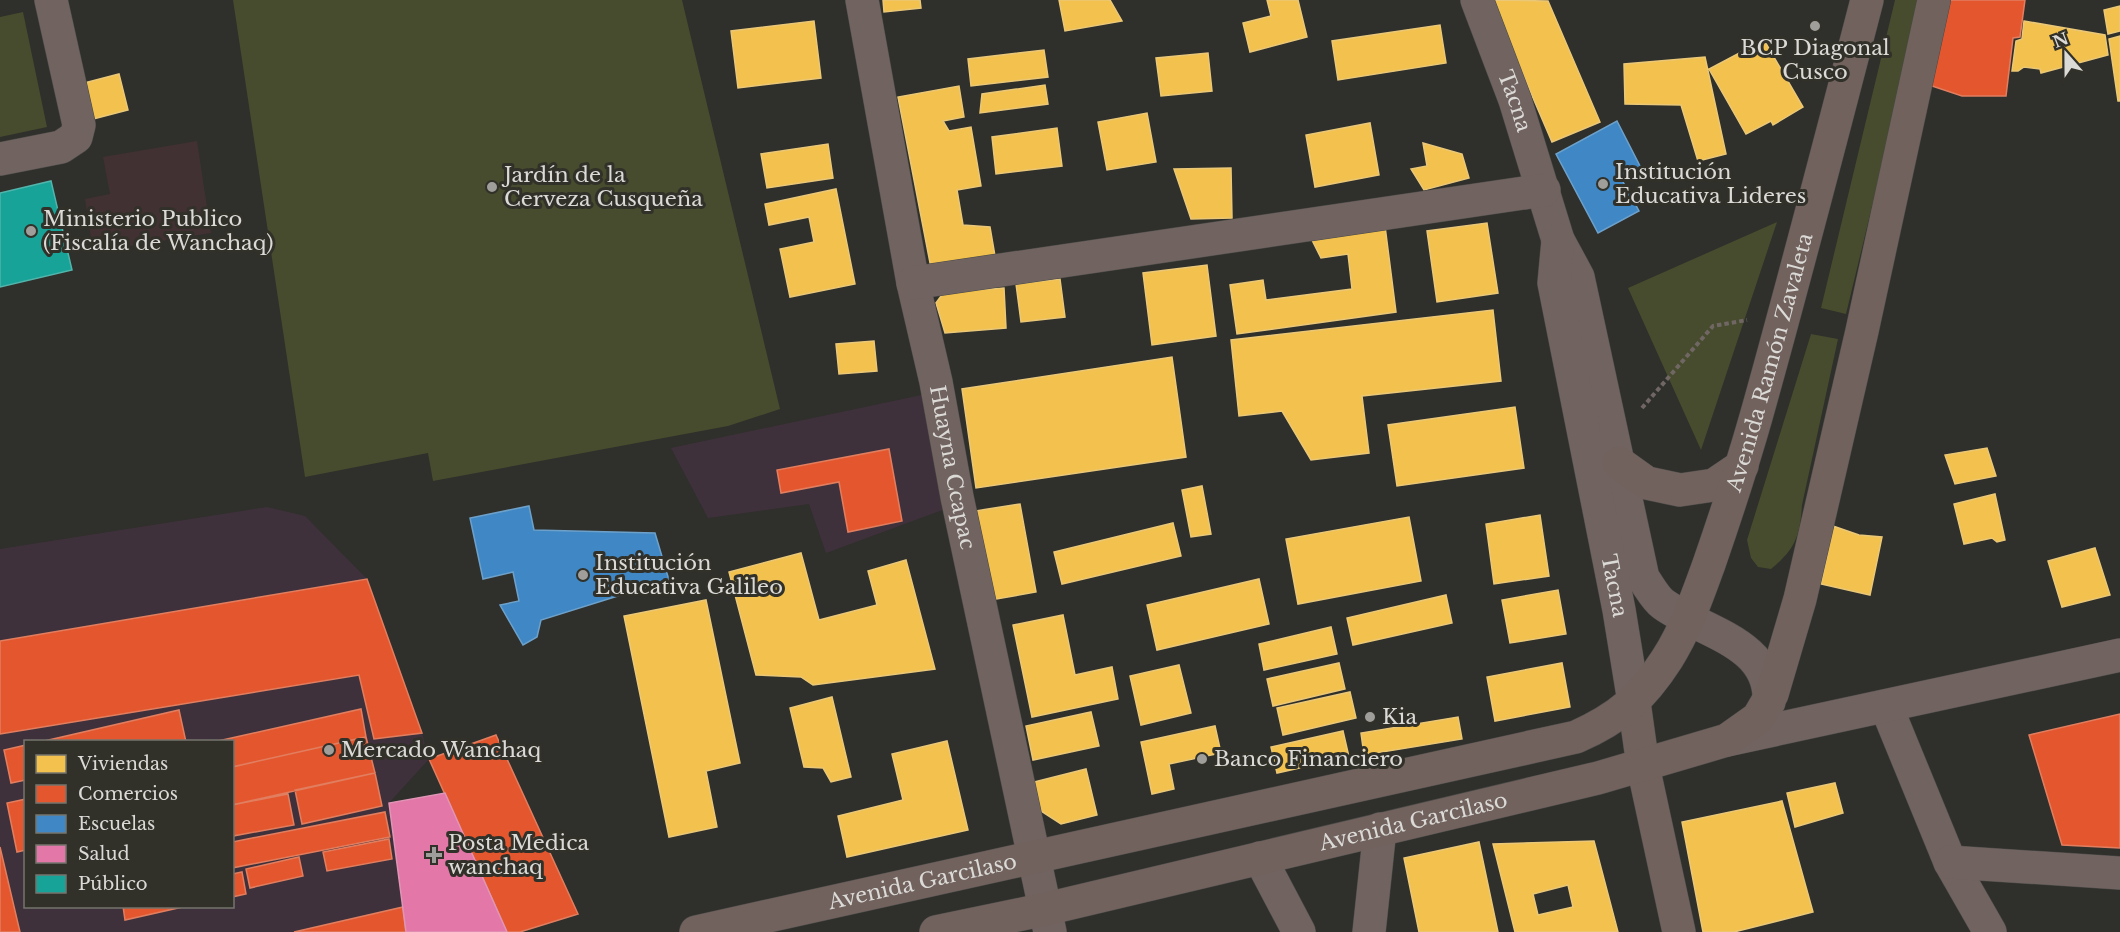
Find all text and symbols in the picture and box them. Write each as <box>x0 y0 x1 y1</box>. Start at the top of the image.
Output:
marker: BCP Diagonal Cusco <box>1808 19 1822 33</box>
north arrow <box>2036 24 2096 84</box>
text: N <box>2050 28 2071 52</box>
place label: BCP Diagonal Cusco <box>1740 35 1890 85</box>
street label: Tacna <box>1492 67 1537 136</box>
place label: Institución Educativa Lideres <box>1615 159 1806 209</box>
place label: Jardín de la Cerveza Cusqueña <box>501 162 703 212</box>
marker: Institución Educativa Lideres <box>1596 177 1610 191</box>
marker: Jardín de la Cerveza Cusqueña <box>485 180 499 194</box>
place label: Ministerio Publico (Fiscalía de Wanchaq) <box>43 206 273 256</box>
marker: Ministerio Publico (Fiscalía de Wanchaq) <box>24 224 38 238</box>
street label: Avenida Ramón Zavaleta <box>1721 230 1819 496</box>
street label: Huayna Ccapac <box>924 383 981 552</box>
place label: Institución Educativa Galileo <box>595 550 783 600</box>
street label: Tacna <box>1595 552 1633 620</box>
marker: Institución Educativa Galileo <box>576 568 590 582</box>
place label: Kia <box>1382 704 1418 730</box>
marker: Kia <box>1363 710 1377 724</box>
place label: Mercado Wanchaq <box>341 737 541 763</box>
legend <box>24 740 234 908</box>
marker: Mercado Wanchaq <box>322 743 336 757</box>
place label: Banco Financiero <box>1214 746 1403 772</box>
marker: Banco Financiero <box>1195 752 1209 766</box>
text: Viviendas <box>77 753 168 775</box>
text: Comercios <box>78 783 178 805</box>
street label: Avenida Garcilaso <box>1316 787 1510 857</box>
text: Escuelas <box>78 813 155 835</box>
place label: Posta Medica wanchaq <box>448 830 589 880</box>
text: Salud <box>78 843 130 865</box>
marker: Posta Medica wanchaq <box>425 846 443 864</box>
street label: Avenida Garcilaso <box>825 848 1019 916</box>
text: Público <box>78 873 148 895</box>

